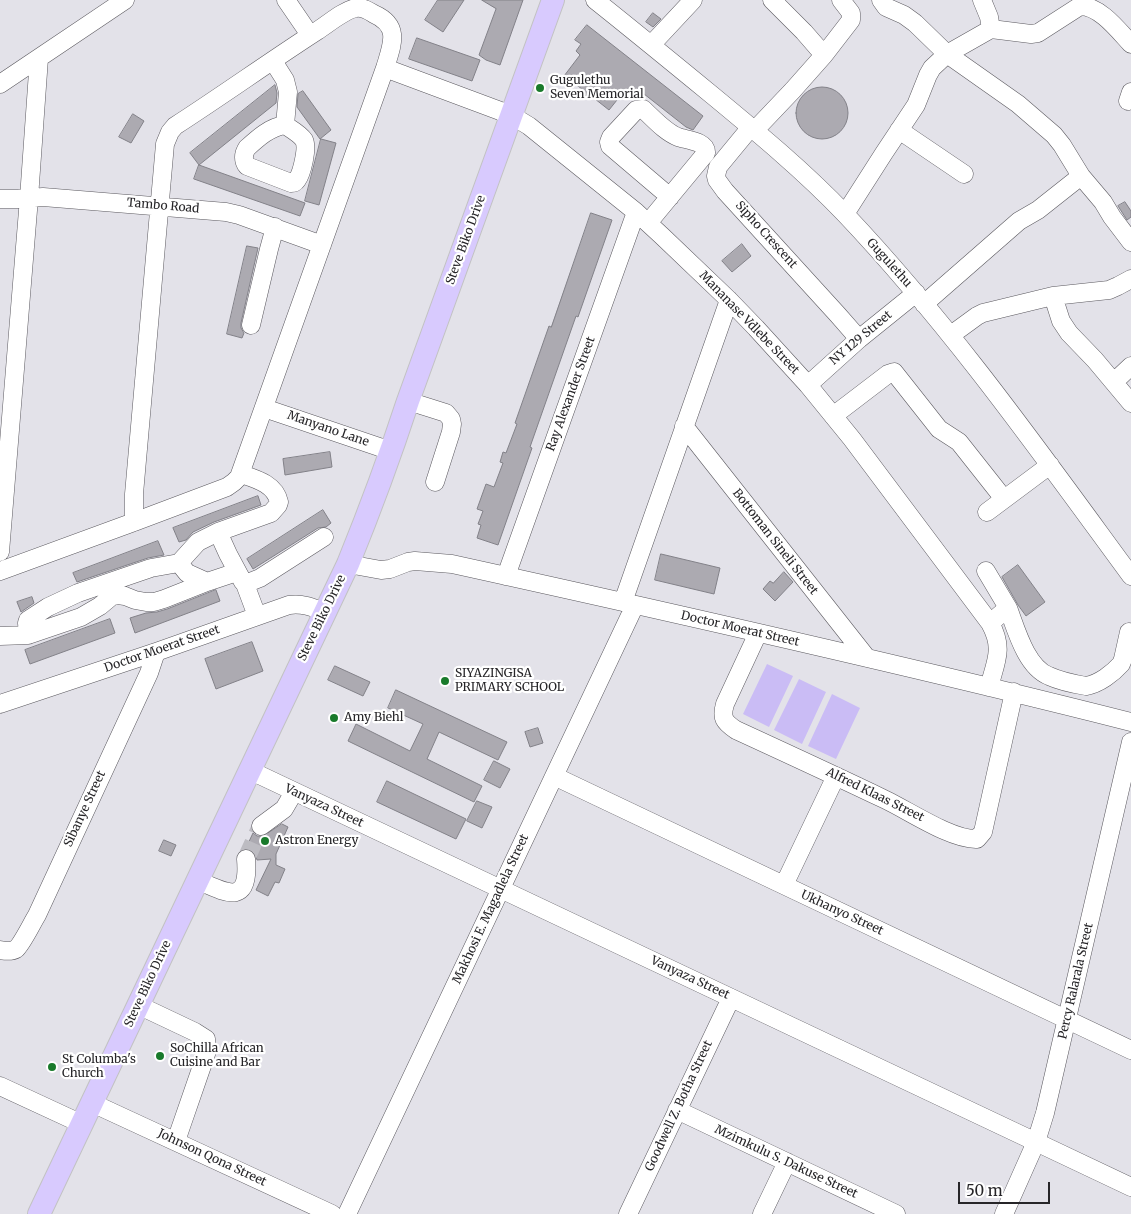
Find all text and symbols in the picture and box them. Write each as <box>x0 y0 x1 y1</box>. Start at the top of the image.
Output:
place label: Gugulethu Seven Memorial <box>550 74 644 102</box>
marker: Gugulethu Seven Memorial <box>534 82 546 94</box>
street label: Steve Biko Drive <box>443 193 489 287</box>
street label: Tambo Road <box>126 196 200 216</box>
street label: Sipho Crescent <box>732 198 800 272</box>
street label: Gugulethu <box>863 236 915 290</box>
street label: Mananase Vdlebe Street <box>696 269 802 377</box>
street label: NY 129 Street <box>827 308 895 368</box>
street label: Ray Alexander Street <box>544 335 598 453</box>
street label: Manyano Lane <box>285 408 371 450</box>
street label: Bottoman Sineli Street <box>729 486 821 598</box>
street label: Steve Biko Drive <box>295 573 349 663</box>
street label: Doctor Moerat Street <box>679 608 801 650</box>
street label: Doctor Moerat Street <box>102 622 222 676</box>
place label: SIYAZINGISA PRIMARY SCHOOL <box>455 667 564 695</box>
marker: SIYAZINGISA PRIMARY SCHOOL <box>439 675 451 687</box>
place label: Amy Biehl <box>344 711 404 725</box>
marker: Amy Biehl <box>328 712 340 724</box>
street label: Alfred Klaas Street <box>824 765 926 825</box>
street label: Sibanye Street <box>61 769 109 849</box>
street label: Vanyaza Street <box>282 781 366 831</box>
street label: Makhosi E. Magadlela Street <box>450 832 532 986</box>
place label: Astron Energy <box>275 834 358 848</box>
marker: Astron Energy <box>259 835 271 847</box>
street label: Ukhanyo Street <box>798 888 886 938</box>
street label: Percy Ralarala Street <box>1056 921 1096 1041</box>
street label: Steve Biko Drive <box>122 938 174 1030</box>
street label: Vanyaza Street <box>648 953 732 1003</box>
street label: Goodwell Z. Botha Street <box>642 1038 716 1174</box>
place label: SoChilla African Cuisine and Bar <box>170 1042 264 1070</box>
marker: SoChilla African Cuisine and Bar <box>154 1050 166 1062</box>
place label: St Columba's Church <box>62 1053 136 1081</box>
marker: St Columba's Church <box>46 1061 58 1073</box>
street label: Mzimkulu S. Dakuse Street <box>712 1122 860 1202</box>
street label: Johnson Qona Street <box>155 1127 269 1189</box>
scale bar <box>961 1172 1054 1204</box>
text: 50 m <box>966 1181 1003 1200</box>

